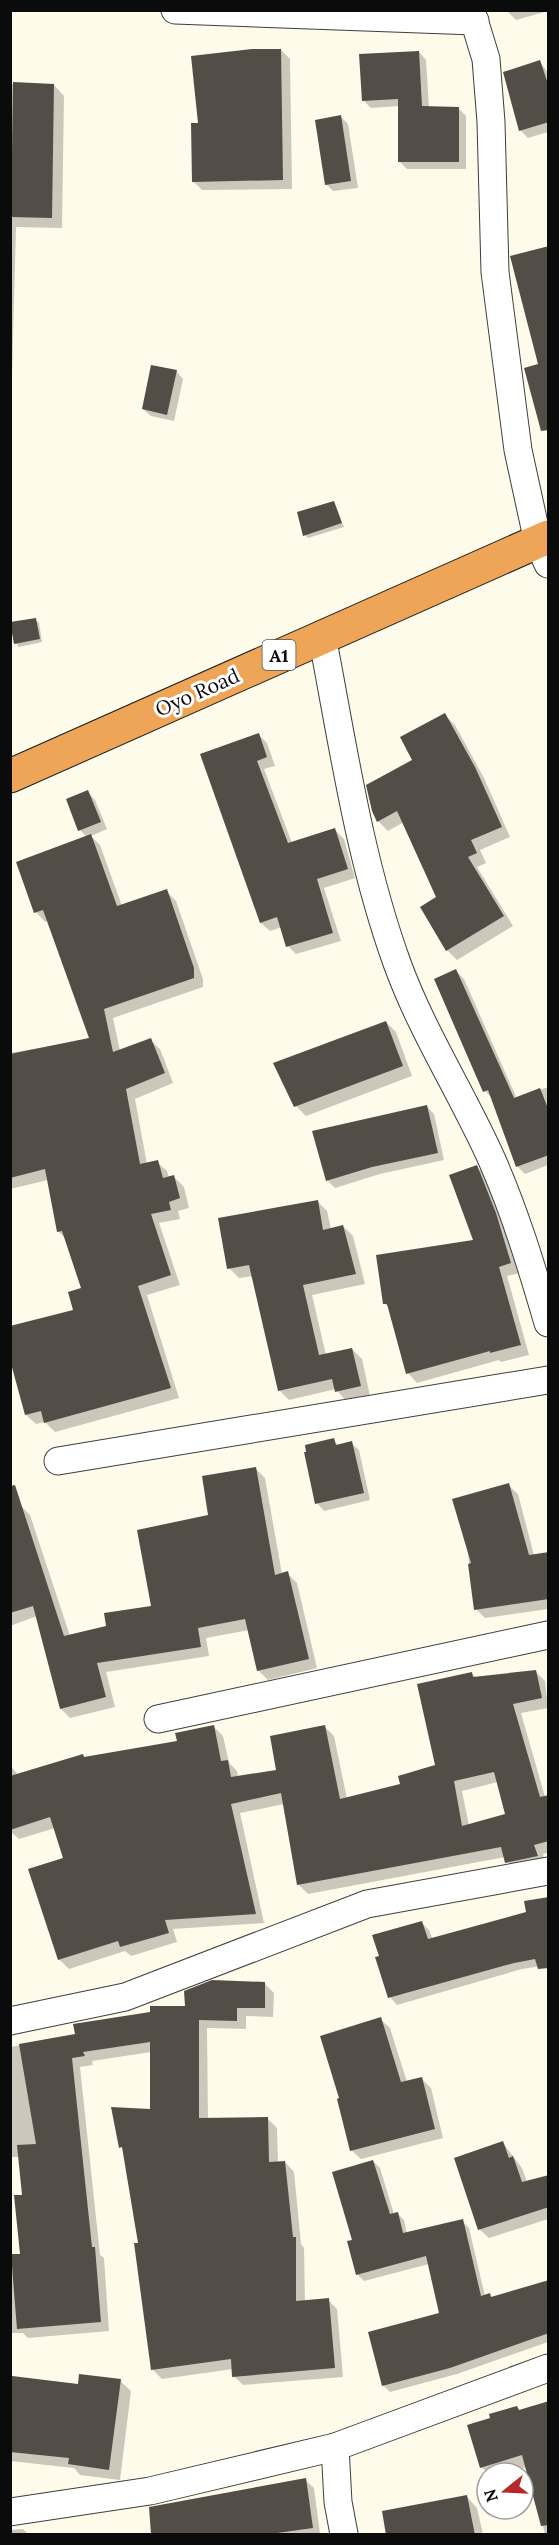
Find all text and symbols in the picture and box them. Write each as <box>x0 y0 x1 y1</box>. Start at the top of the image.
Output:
road number: A1 <box>262 640 296 670</box>
street label: Oyo Road <box>151 662 243 722</box>
north arrow <box>475 2461 535 2521</box>
text: N <box>479 2487 502 2505</box>

